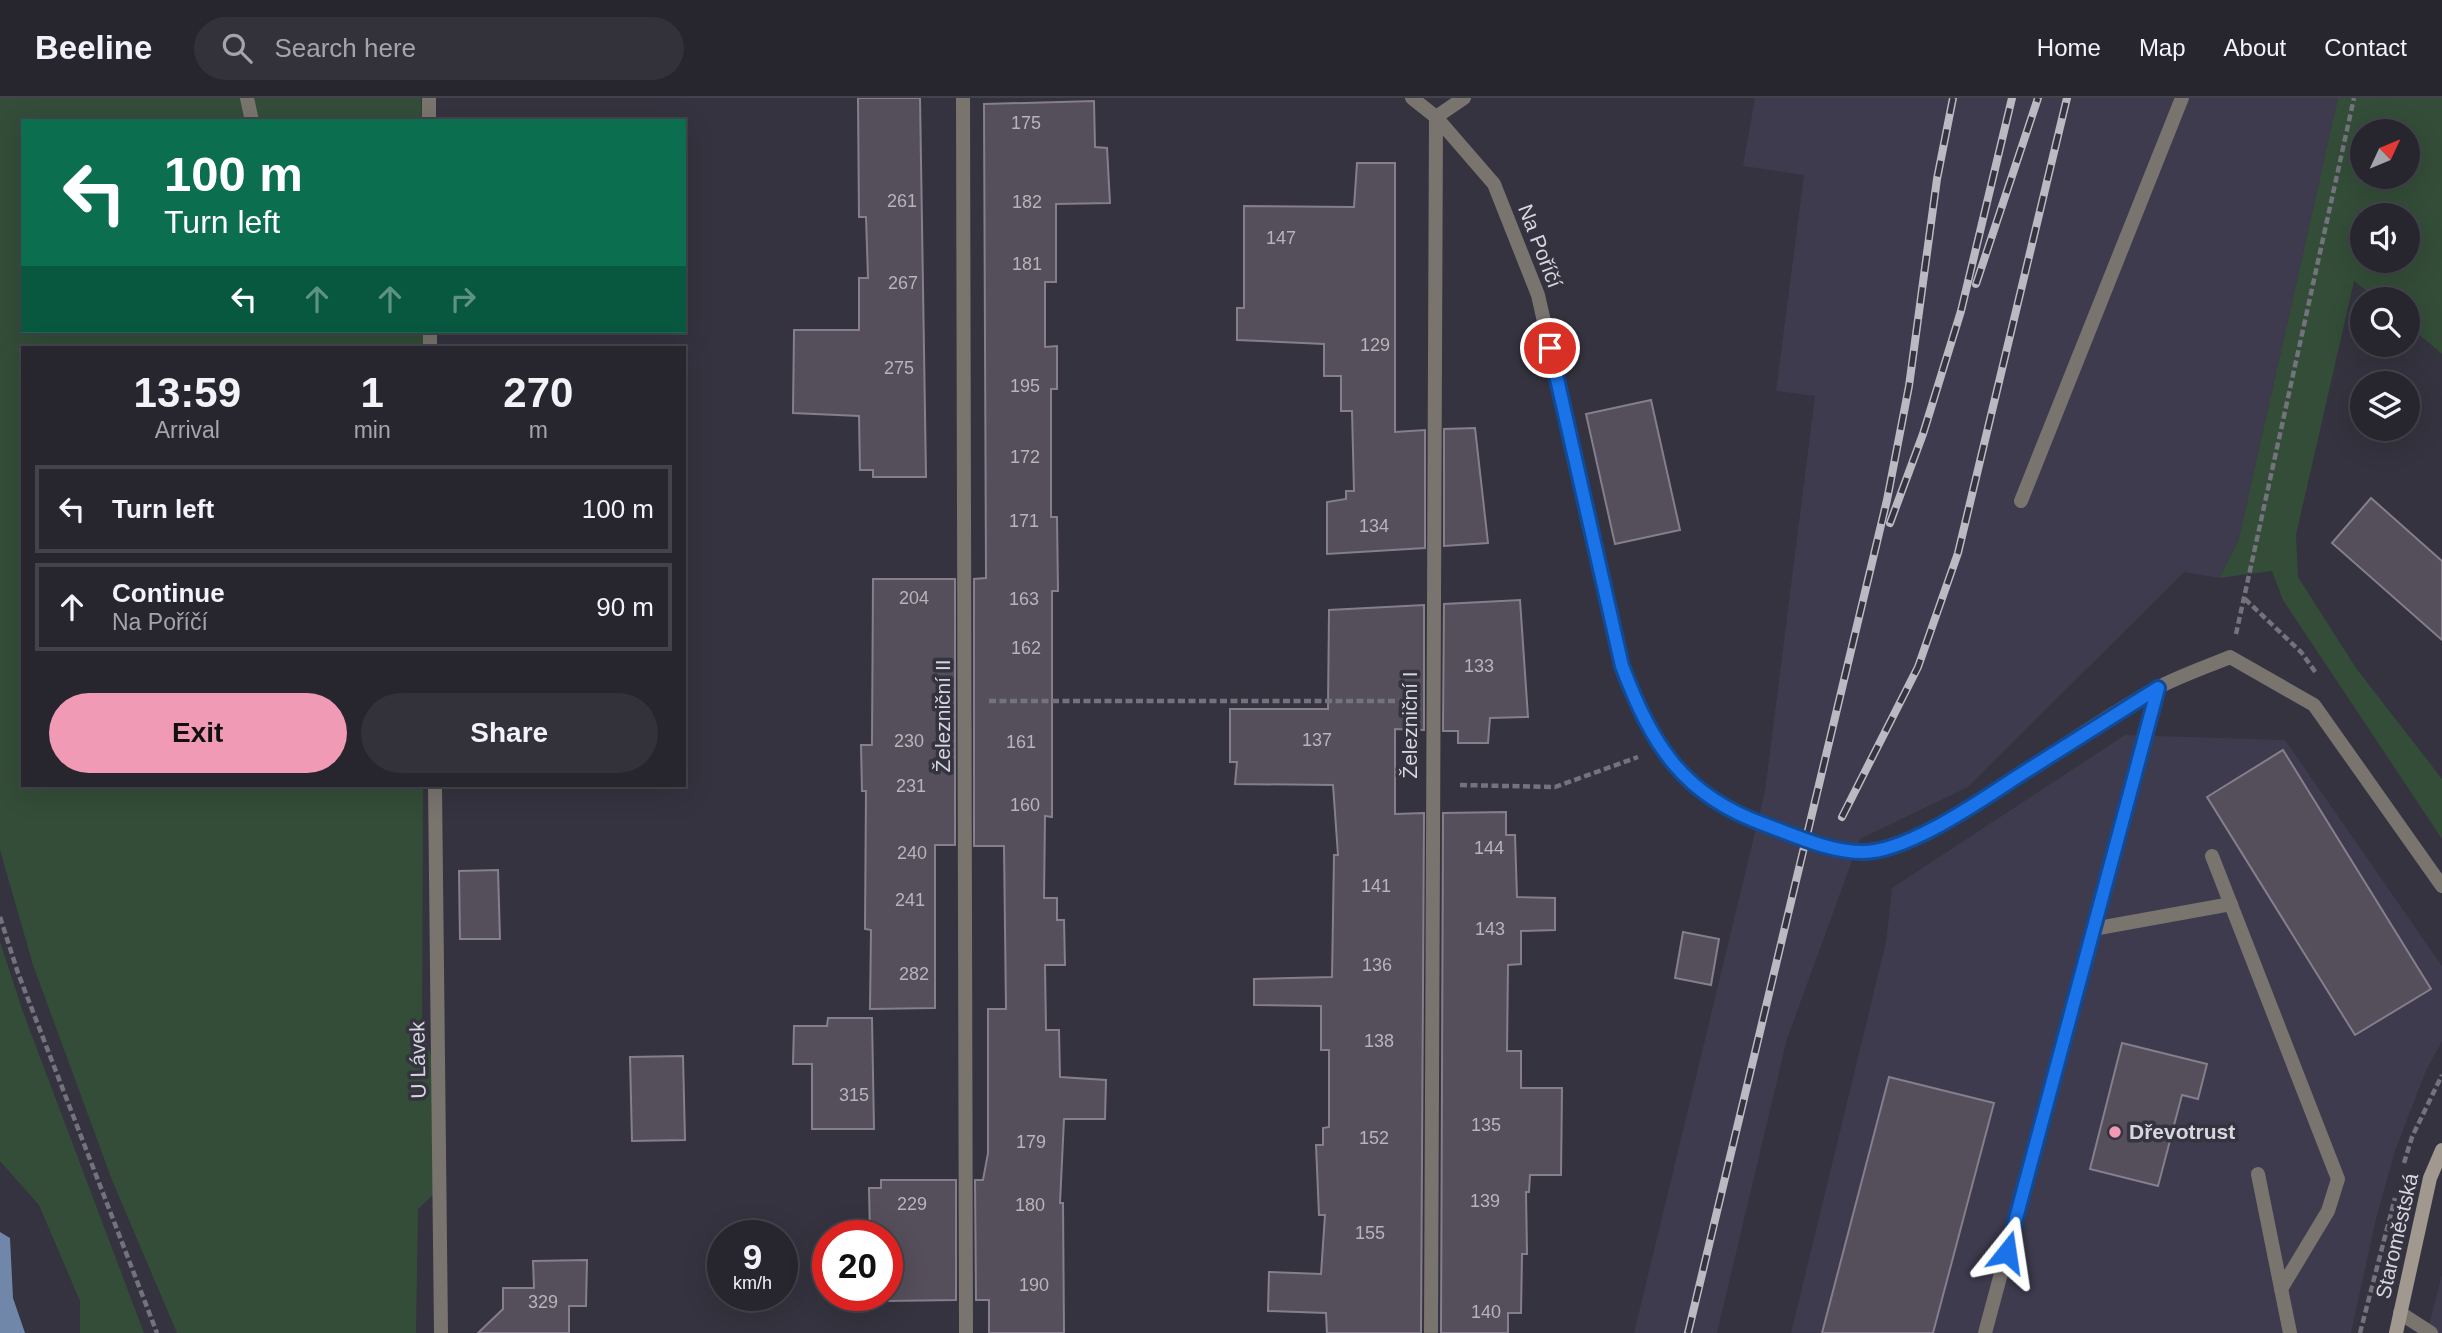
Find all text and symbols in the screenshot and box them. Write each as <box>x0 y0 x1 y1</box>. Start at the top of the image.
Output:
search box <box>194 17 684 80</box>
text: Beeline <box>35 29 152 66</box>
icon: search <box>218 29 256 67</box>
text: Search here <box>274 33 416 63</box>
text: Home <box>2037 34 2101 61</box>
text: Map <box>2139 34 2186 61</box>
text: About <box>2224 34 2286 61</box>
text: Contact <box>2324 34 2407 61</box>
house number: 175 <box>1011 113 1041 133</box>
north arrow <box>2350 119 2420 189</box>
map controls <box>2350 119 2420 441</box>
icon: left <box>49 147 140 238</box>
text: 100 m <box>164 147 303 201</box>
house number: 261 <box>887 191 917 211</box>
house number: 182 <box>1012 192 1042 212</box>
street label: Na Poříčí <box>1514 201 1567 291</box>
button: sound <box>2350 203 2420 273</box>
text: Turn left <box>164 204 280 240</box>
house number: 147 <box>1266 228 1296 248</box>
house number: 181 <box>1012 254 1042 274</box>
house number: 267 <box>888 273 918 293</box>
icon: left <box>225 280 263 318</box>
icon: ahead <box>298 280 336 318</box>
icon: ahead <box>371 280 409 318</box>
icon: right <box>444 280 482 318</box>
button: search <box>2350 287 2420 357</box>
pin <box>1520 318 1580 378</box>
icon: arrive <box>1531 329 1569 367</box>
house number: 129 <box>1360 335 1390 355</box>
house number: 275 <box>884 358 914 378</box>
text: 13:59 <box>134 369 241 416</box>
text: 1 <box>360 369 384 416</box>
text: 270 <box>503 369 573 416</box>
button: layers <box>2350 371 2420 441</box>
house number: 195 <box>1010 376 1040 396</box>
text: Arrival <box>155 417 220 443</box>
text: min <box>354 417 391 443</box>
text: m <box>529 417 548 443</box>
house number: 172 <box>1010 447 1040 467</box>
icon: left <box>53 490 91 528</box>
text: Turn left <box>112 494 214 524</box>
text: 100 m <box>582 494 654 524</box>
house number: 171 <box>1009 511 1039 531</box>
house number: 134 <box>1359 516 1389 536</box>
text: Continue <box>112 578 225 608</box>
icon: ahead <box>53 588 91 626</box>
house number: 204 <box>899 588 929 608</box>
house number: 163 <box>1009 589 1039 609</box>
text: 90 m <box>596 592 654 622</box>
text: Na Poříčí <box>112 609 208 635</box>
house number: 162 <box>1011 638 1041 658</box>
house number: 133 <box>1464 656 1494 676</box>
street label: Železniční II <box>931 659 954 773</box>
street label: Železniční I <box>1398 671 1421 779</box>
button: Exit <box>49 693 347 773</box>
button: Share <box>361 693 658 773</box>
house number: 137 <box>1302 730 1332 750</box>
house number: 230 <box>894 731 924 751</box>
house number: 161 <box>1006 732 1036 752</box>
house number: 231 <box>896 776 926 796</box>
house number: 160 <box>1010 795 1040 815</box>
house number: 144 <box>1474 838 1504 858</box>
house number: 240 <box>897 843 927 863</box>
house number: 141 <box>1361 876 1391 896</box>
house number: 241 <box>895 890 925 910</box>
house number: 143 <box>1475 919 1505 939</box>
house number: 136 <box>1362 955 1392 975</box>
house number: 282 <box>899 964 929 984</box>
street label: U Lávek <box>405 1021 430 1099</box>
house number: 138 <box>1364 1031 1394 1051</box>
house number: 315 <box>839 1085 869 1105</box>
house number: 135 <box>1471 1115 1501 1135</box>
place label: Dřevotrust <box>2129 1120 2235 1143</box>
marker: Dřevotrust <box>2107 1124 2123 1140</box>
house number: 152 <box>1359 1128 1389 1148</box>
house number: 179 <box>1016 1132 1046 1152</box>
street label: Staroměstská <box>2371 1170 2422 1301</box>
house number: 139 <box>1470 1191 1500 1211</box>
house number: 229 <box>897 1194 927 1214</box>
house number: 180 <box>1015 1195 1045 1215</box>
position arrow <box>1970 1215 2044 1289</box>
speed limit sign: 20 <box>812 1220 903 1311</box>
house number: 155 <box>1355 1223 1385 1243</box>
text: 9 <box>743 1237 762 1276</box>
text: km/h <box>733 1273 772 1293</box>
house number: 190 <box>1019 1275 1049 1295</box>
house number: 329 <box>528 1292 558 1312</box>
house number: 140 <box>1471 1302 1501 1322</box>

